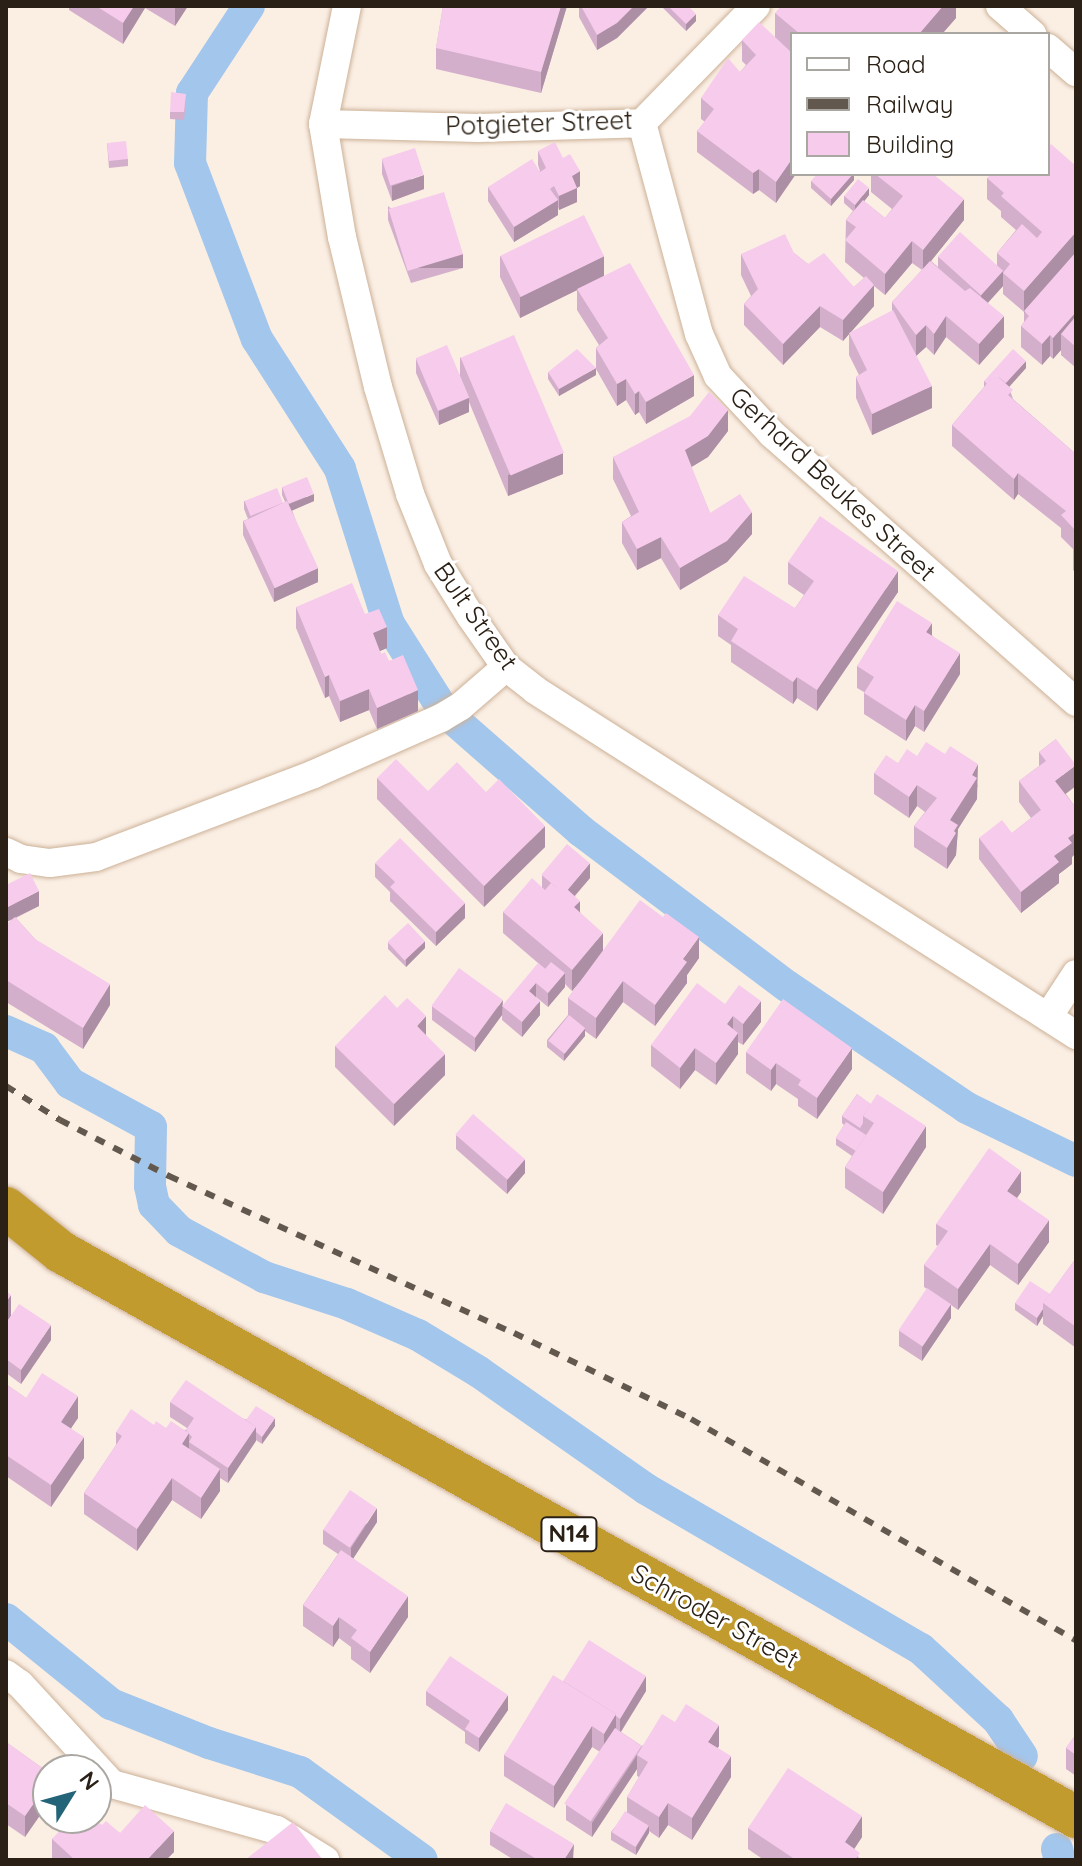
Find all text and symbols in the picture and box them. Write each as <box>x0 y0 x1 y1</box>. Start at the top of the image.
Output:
legend <box>790 32 1050 176</box>
text: Road <box>866 49 926 79</box>
text: Railway <box>866 89 953 119</box>
street label: Potgieter Street <box>445 104 633 142</box>
text: Building <box>866 129 954 159</box>
street label: Gerhard Beukes Street <box>724 380 942 588</box>
street label: Bult Street <box>427 556 525 676</box>
road number: N14 <box>539 1514 599 1554</box>
street label: Schroder Street <box>626 1557 804 1675</box>
north arrow <box>32 1754 112 1834</box>
text: N <box>74 1766 106 1796</box>

